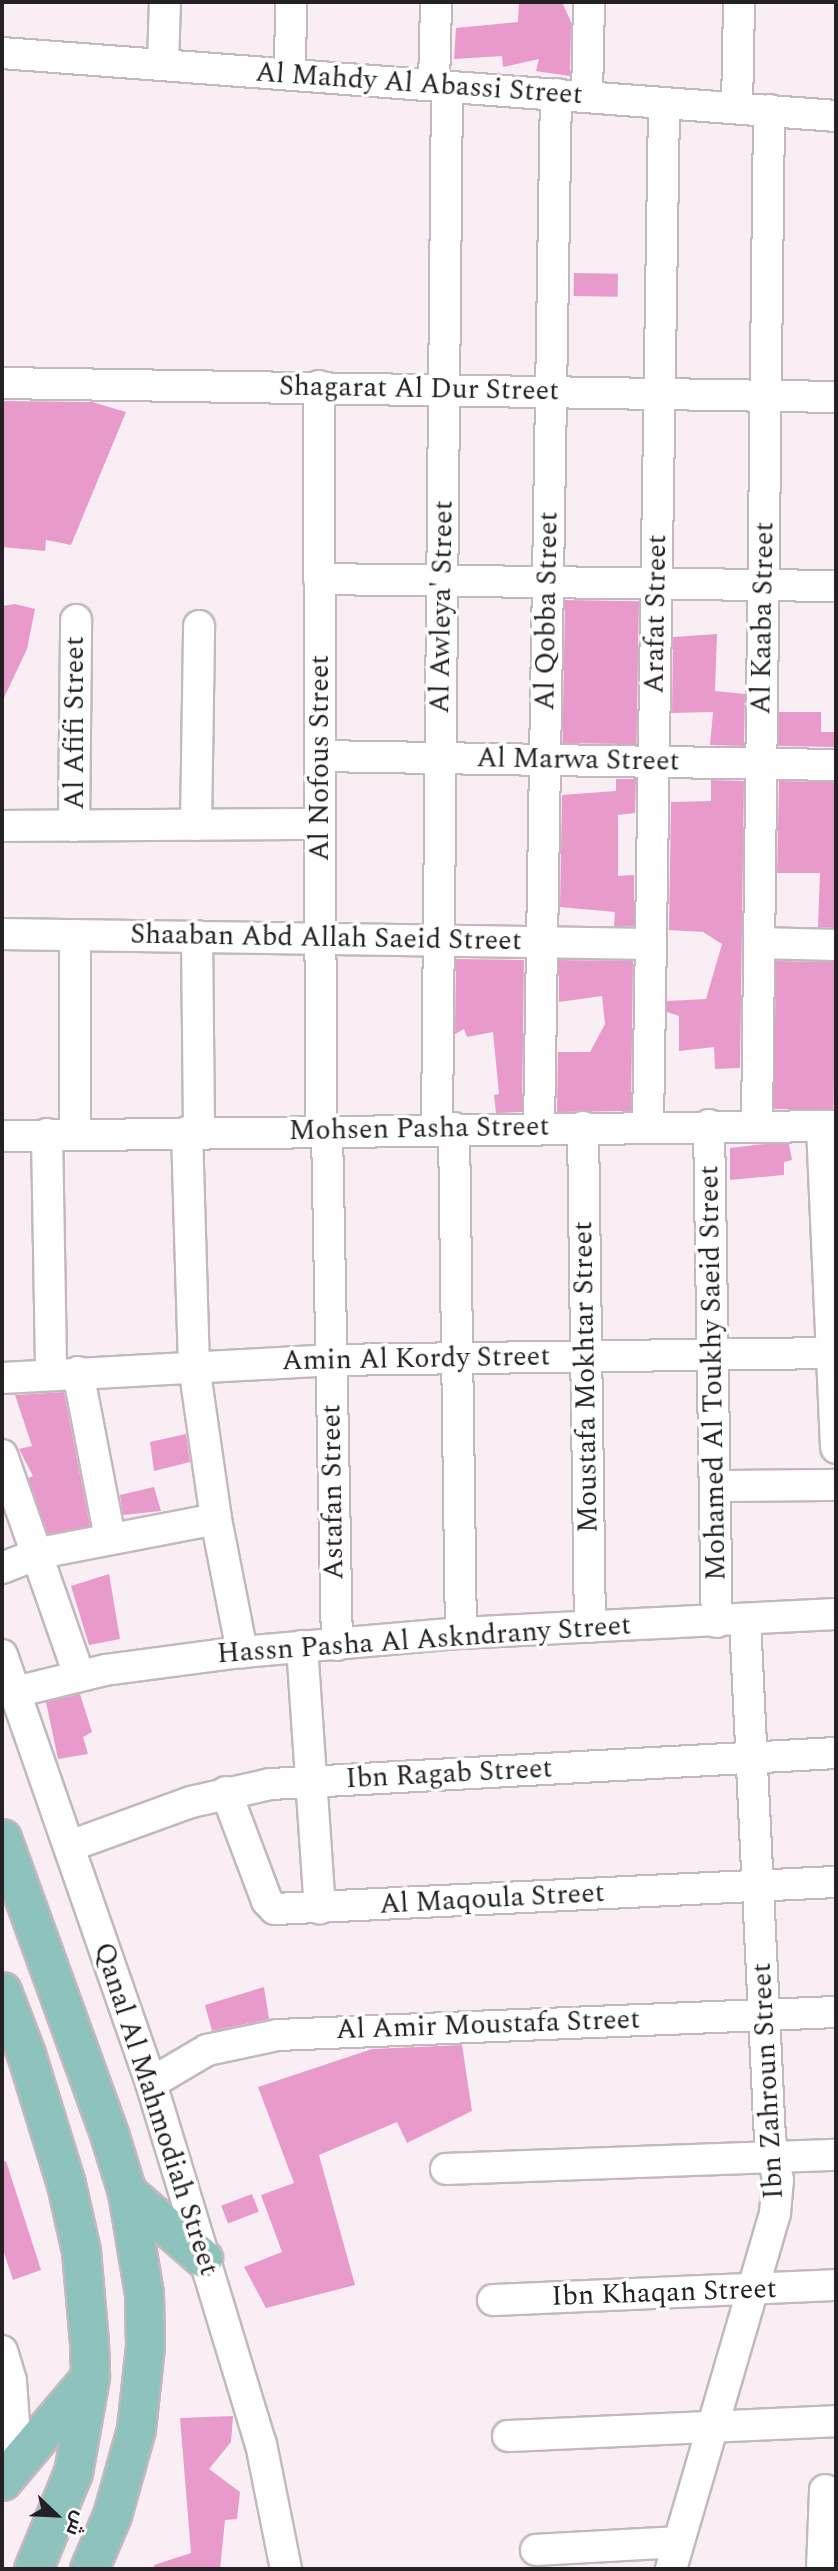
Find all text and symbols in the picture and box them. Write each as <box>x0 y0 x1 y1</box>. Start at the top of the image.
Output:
street label: Al Mahdy Al Abassi Street <box>254 56 584 112</box>
street label: Shagarat Al Dur Street <box>279 370 559 408</box>
street label: Al Awleya' Street <box>423 500 461 714</box>
street label: Al Qobba Street <box>528 511 566 711</box>
street label: Al Kaaba Street <box>745 521 781 715</box>
street label: Arafat Street <box>638 534 674 694</box>
street label: Al Afifi Street <box>58 636 92 810</box>
street label: Al Nofous Street <box>303 655 337 861</box>
street label: Al Marwa Street <box>476 741 680 779</box>
street label: Shaaban Abd Allah Saeid Street <box>130 918 522 958</box>
street label: Mohsen Pasha Street <box>288 1110 550 1148</box>
street label: Mohamed Al Toukhy Saeid Street <box>693 1165 733 1581</box>
street label: Moustafa Mokhtar Street <box>566 1221 606 1533</box>
street label: Amin Al Kordy Street <box>282 1340 550 1378</box>
street label: Astafan Street <box>315 1404 351 1580</box>
street label: Hassn Pasha Al Askndrany Street <box>216 1609 632 1671</box>
street label: Ibn Ragab Street <box>345 1752 553 1796</box>
street label: Al Maqoula Street <box>379 1876 605 1922</box>
street label: Qanal Al Mahmodiah Street <box>86 1938 226 2280</box>
street label: Ibn Zahroun Street <box>745 1962 791 2200</box>
street label: Al Amir Moustafa Street <box>335 2003 641 2047</box>
street label: Ibn Khaqan Street <box>551 2272 777 2314</box>
north arrow <box>21 2480 91 2550</box>
text: ش <box>58 2507 94 2540</box>

